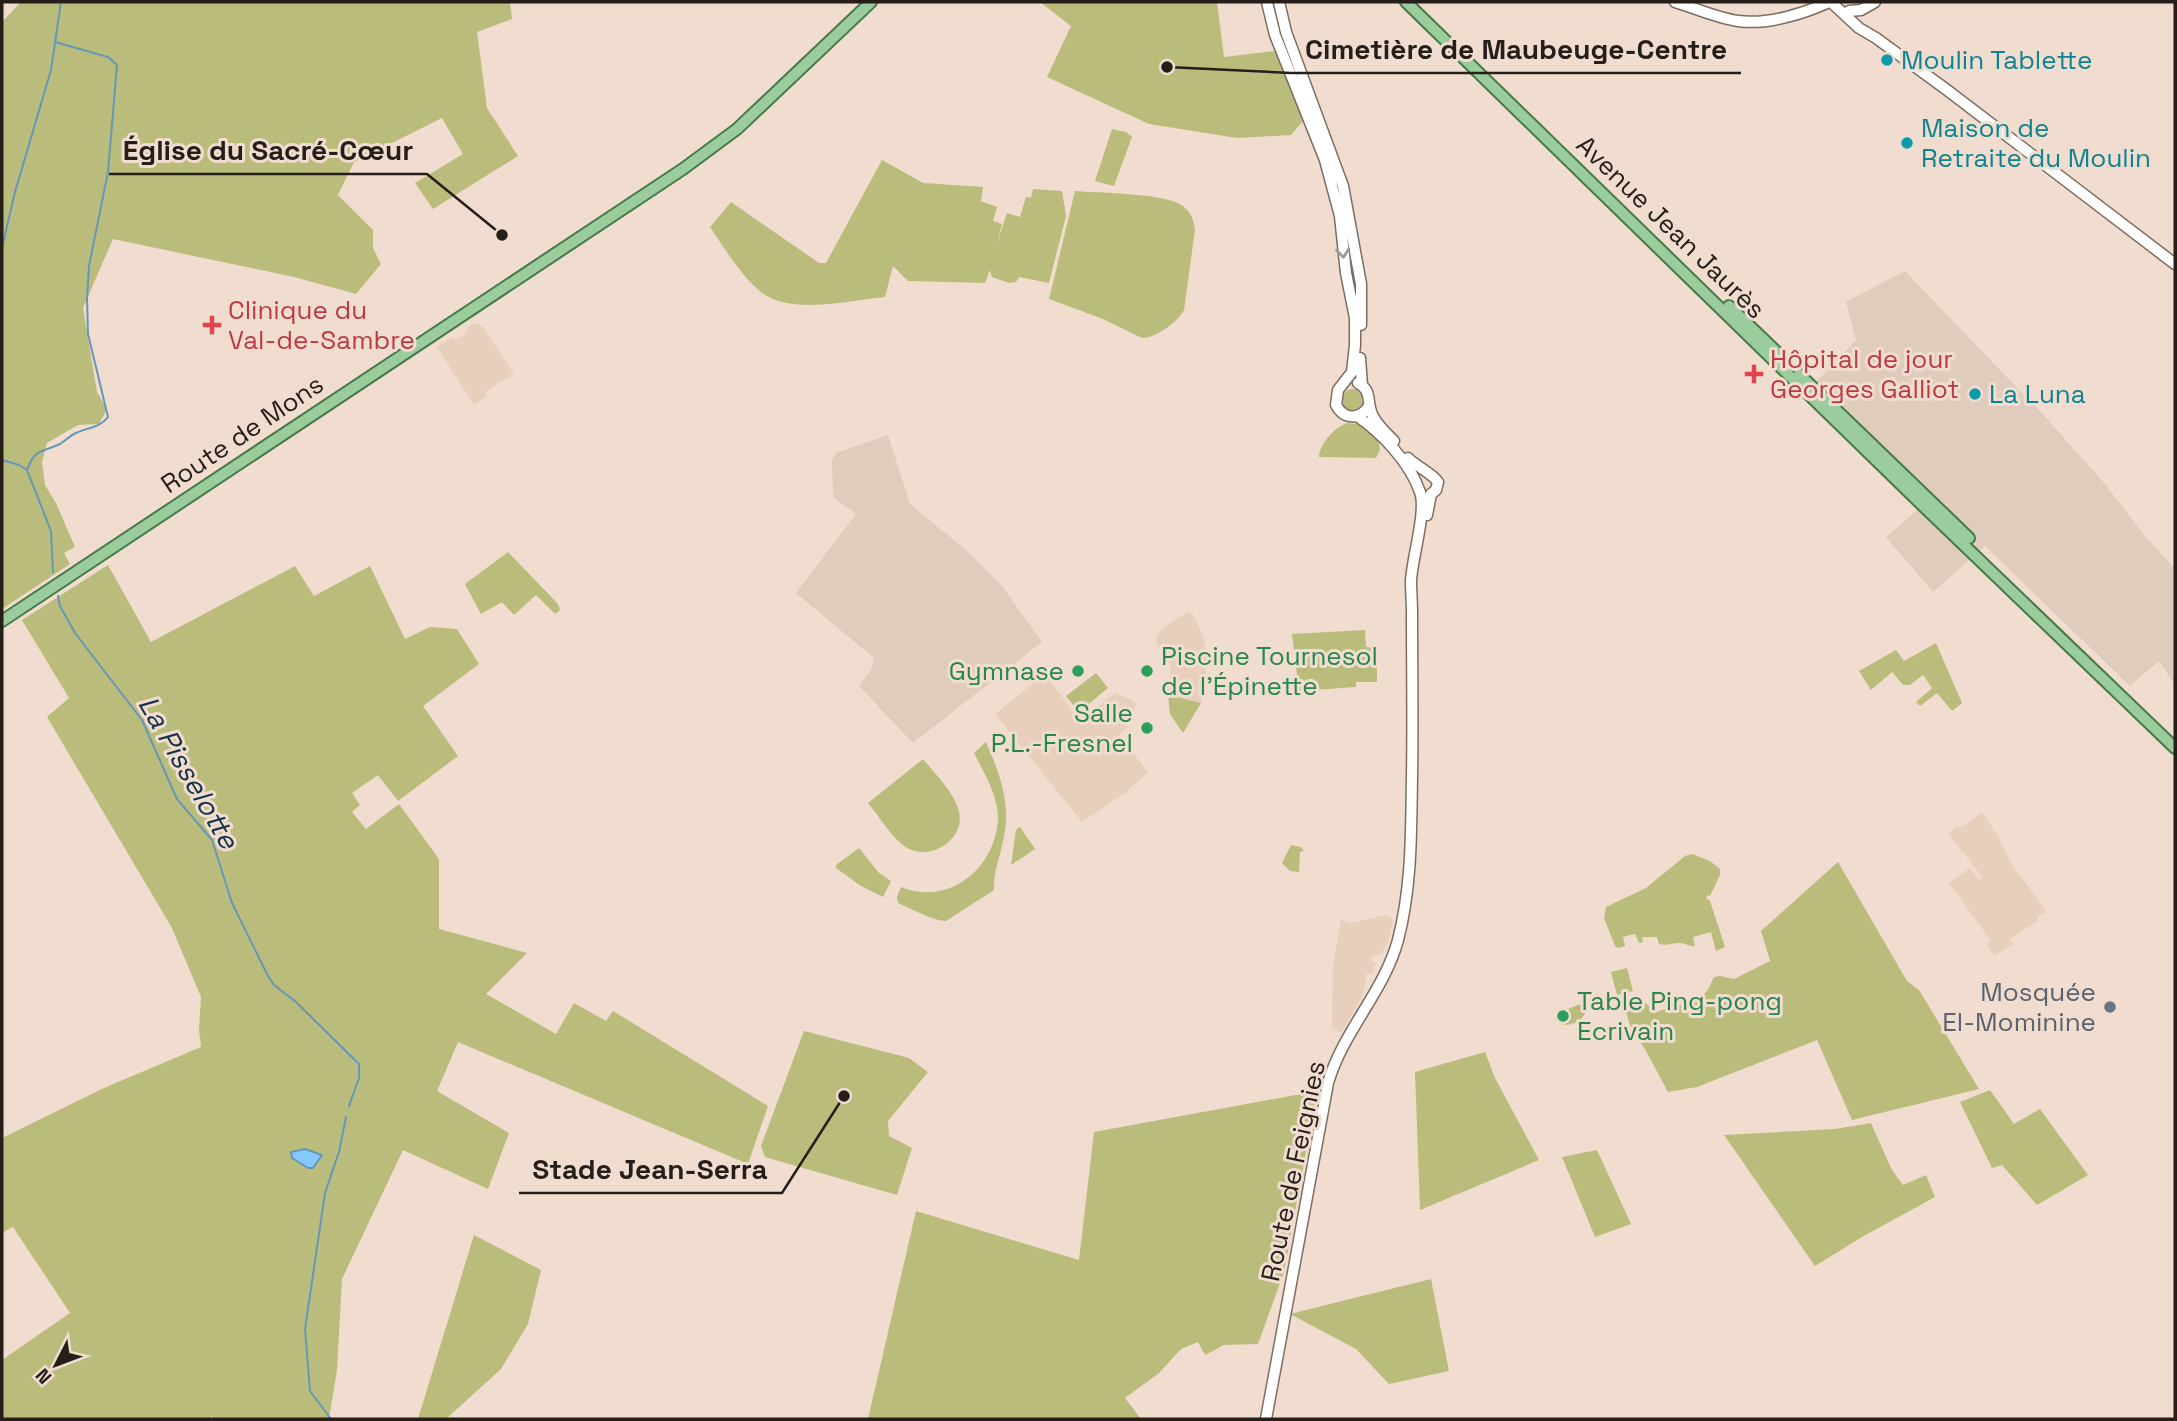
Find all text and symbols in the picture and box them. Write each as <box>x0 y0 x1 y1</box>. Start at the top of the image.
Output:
callout: Cimetière de Maubeuge-Centre <box>1291 24 1741 73</box>
text: Cimetière de Maubeuge-Centre <box>1305 31 1727 67</box>
place label: Moulin Tablette <box>1901 43 2092 77</box>
marker: Moulin Tablette <box>1879 52 1895 68</box>
place label: Maison de Retraite du Moulin <box>1921 111 2151 175</box>
callout: Église du Sacré-Cœur <box>109 125 427 174</box>
street label: Avenue Jean Jaurès <box>1569 128 1773 326</box>
text: Église du Sacré-Cœur <box>123 132 413 168</box>
marker: Maison de Retraite du Moulin <box>1899 135 1915 151</box>
one-way arrow <box>1336 247 1351 259</box>
place label: Clinique du Val-de-Sambre <box>228 293 415 357</box>
marker: Clinique du Val-de-Sambre <box>202 315 222 335</box>
place label: Hôpital de jour Georges Galliot <box>1770 342 1959 406</box>
marker: Hôpital de jour Georges Galliot <box>1744 364 1764 384</box>
street label: Route de Mons <box>154 367 330 501</box>
place label: La Luna <box>1989 377 2086 411</box>
marker: La Luna <box>1967 386 1983 402</box>
place label: Piscine Tournesol de l'Épinette <box>1161 639 1378 703</box>
place label: Gymnase <box>949 654 1064 688</box>
marker: Gymnase <box>1070 663 1086 679</box>
marker: Piscine Tournesol de l'Épinette <box>1139 663 1155 679</box>
water label: La Pisselotte <box>131 689 248 856</box>
place label: Salle P.L.-Fresnel <box>991 696 1133 760</box>
marker: Salle P.L.-Fresnel <box>1139 720 1155 736</box>
place label: Mosquée El-Mominine <box>1942 975 2096 1039</box>
place label: Table Ping-pong Ecrivain <box>1577 984 1782 1048</box>
marker: Mosquée El-Mominine <box>2102 999 2118 1015</box>
marker: Table Ping-pong Ecrivain <box>1555 1008 1571 1024</box>
street label: Route de Feignies <box>1253 1058 1333 1284</box>
callout: Stade Jean-Serra <box>519 1144 782 1193</box>
text: Stade Jean-Serra <box>532 1151 768 1187</box>
north arrow <box>21 1330 91 1400</box>
text: N <box>30 1363 57 1389</box>

